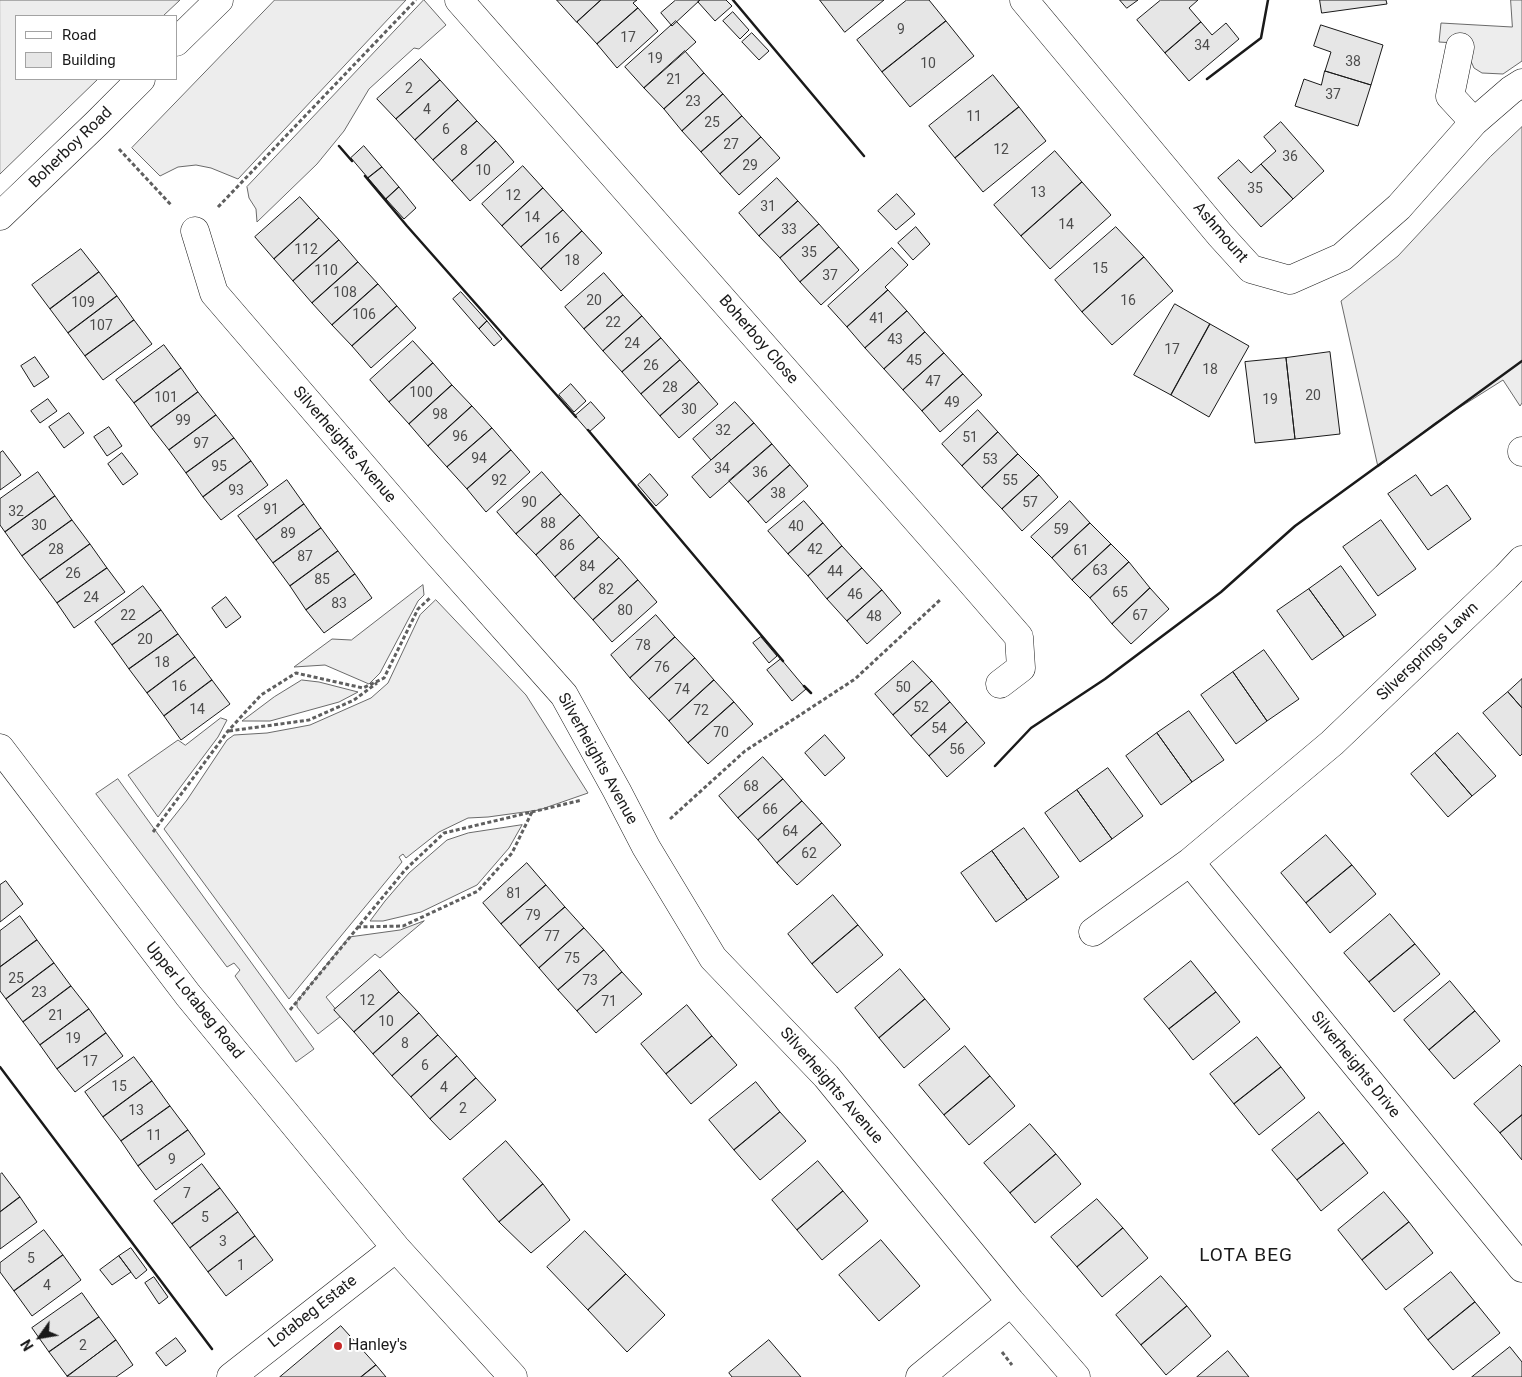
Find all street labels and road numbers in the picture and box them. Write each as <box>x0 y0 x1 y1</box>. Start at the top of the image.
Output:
street label: Boherboy Road <box>25 104 117 192</box>
street label: Ashmount <box>1189 199 1251 267</box>
street label: Boherboy Close <box>714 292 802 388</box>
street label: Silverheights Avenue <box>288 383 400 507</box>
street label: Silversprings Lawn <box>1373 599 1483 705</box>
street label: Silverheights Avenue <box>553 690 641 828</box>
street label: Upper Lotabeg Road <box>141 939 247 1063</box>
street label: Silverheights Drive <box>1306 1008 1404 1122</box>
street label: Silverheights Avenue <box>775 1024 887 1148</box>
street label: Lotabeg Estate <box>265 1271 361 1353</box>

